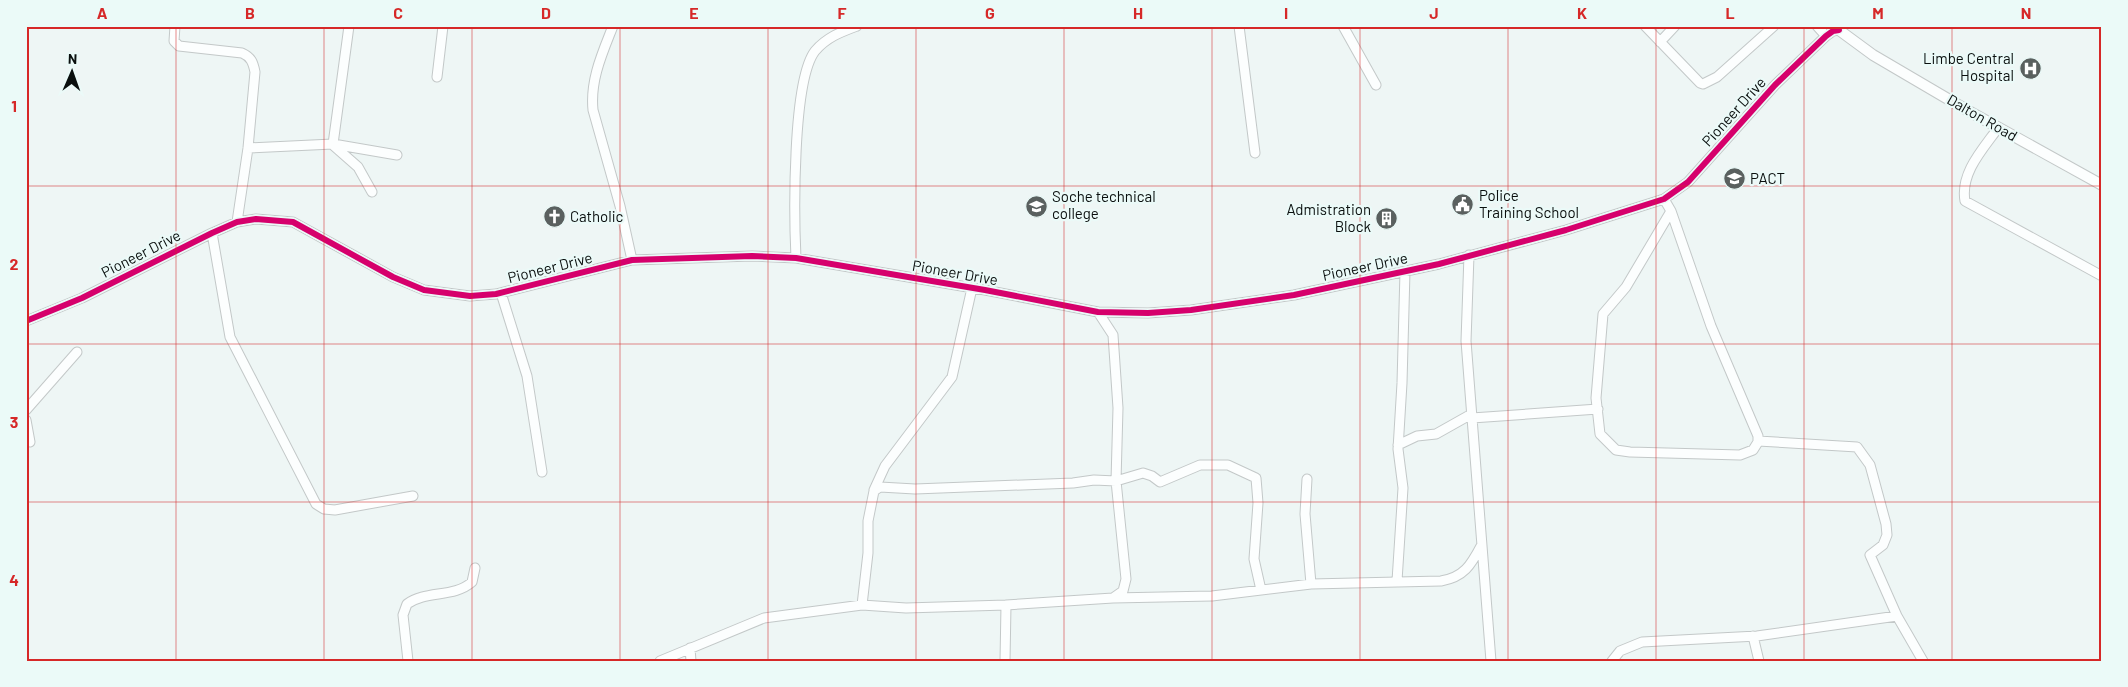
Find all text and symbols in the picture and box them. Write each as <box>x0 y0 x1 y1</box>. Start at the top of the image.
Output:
text: A <box>97 3 108 22</box>
text: B <box>245 3 255 22</box>
text: C <box>393 3 403 22</box>
text: D <box>541 3 551 22</box>
text: E <box>689 3 699 22</box>
text: F <box>838 3 847 22</box>
text: G <box>985 3 995 22</box>
text: H <box>1133 3 1143 22</box>
text: I <box>1284 3 1288 22</box>
text: J <box>1429 3 1439 22</box>
text: K <box>1577 3 1587 22</box>
text: L <box>1725 3 1735 22</box>
text: M <box>1872 3 1884 22</box>
text: N <box>2021 3 2031 22</box>
north arrow <box>48 48 98 98</box>
place label: Limbe Central Hospital <box>1923 49 2014 84</box>
text: N <box>68 50 77 67</box>
hospital icon: Limbe Central Hospital <box>2018 56 2042 80</box>
street label: Pioneer Drive <box>1698 73 1769 150</box>
street label: Dalton Road <box>1944 90 2021 144</box>
text: 1 <box>11 96 17 115</box>
school or university icon: PACT <box>1722 167 1746 191</box>
place label: PACT <box>1750 169 1785 187</box>
place label: Police Training School <box>1479 186 1579 221</box>
place label: Soche technical college <box>1052 187 1156 222</box>
public building icon: Police Training School <box>1451 193 1475 217</box>
school or university icon: Soche technical college <box>1024 194 1048 218</box>
place label: Admistration Block <box>1286 200 1371 235</box>
church icon: Catholic <box>542 205 566 229</box>
place label: Catholic <box>570 207 623 225</box>
building icon: Admistration Block <box>1375 207 1399 231</box>
street label: Pioneer Drive <box>98 225 183 281</box>
street label: Pioneer Drive <box>506 248 594 286</box>
street label: Pioneer Drive <box>1321 248 1409 284</box>
text: 2 <box>10 254 19 273</box>
street label: Pioneer Drive <box>911 256 999 288</box>
text: 3 <box>10 412 18 431</box>
text: 4 <box>9 570 19 589</box>

